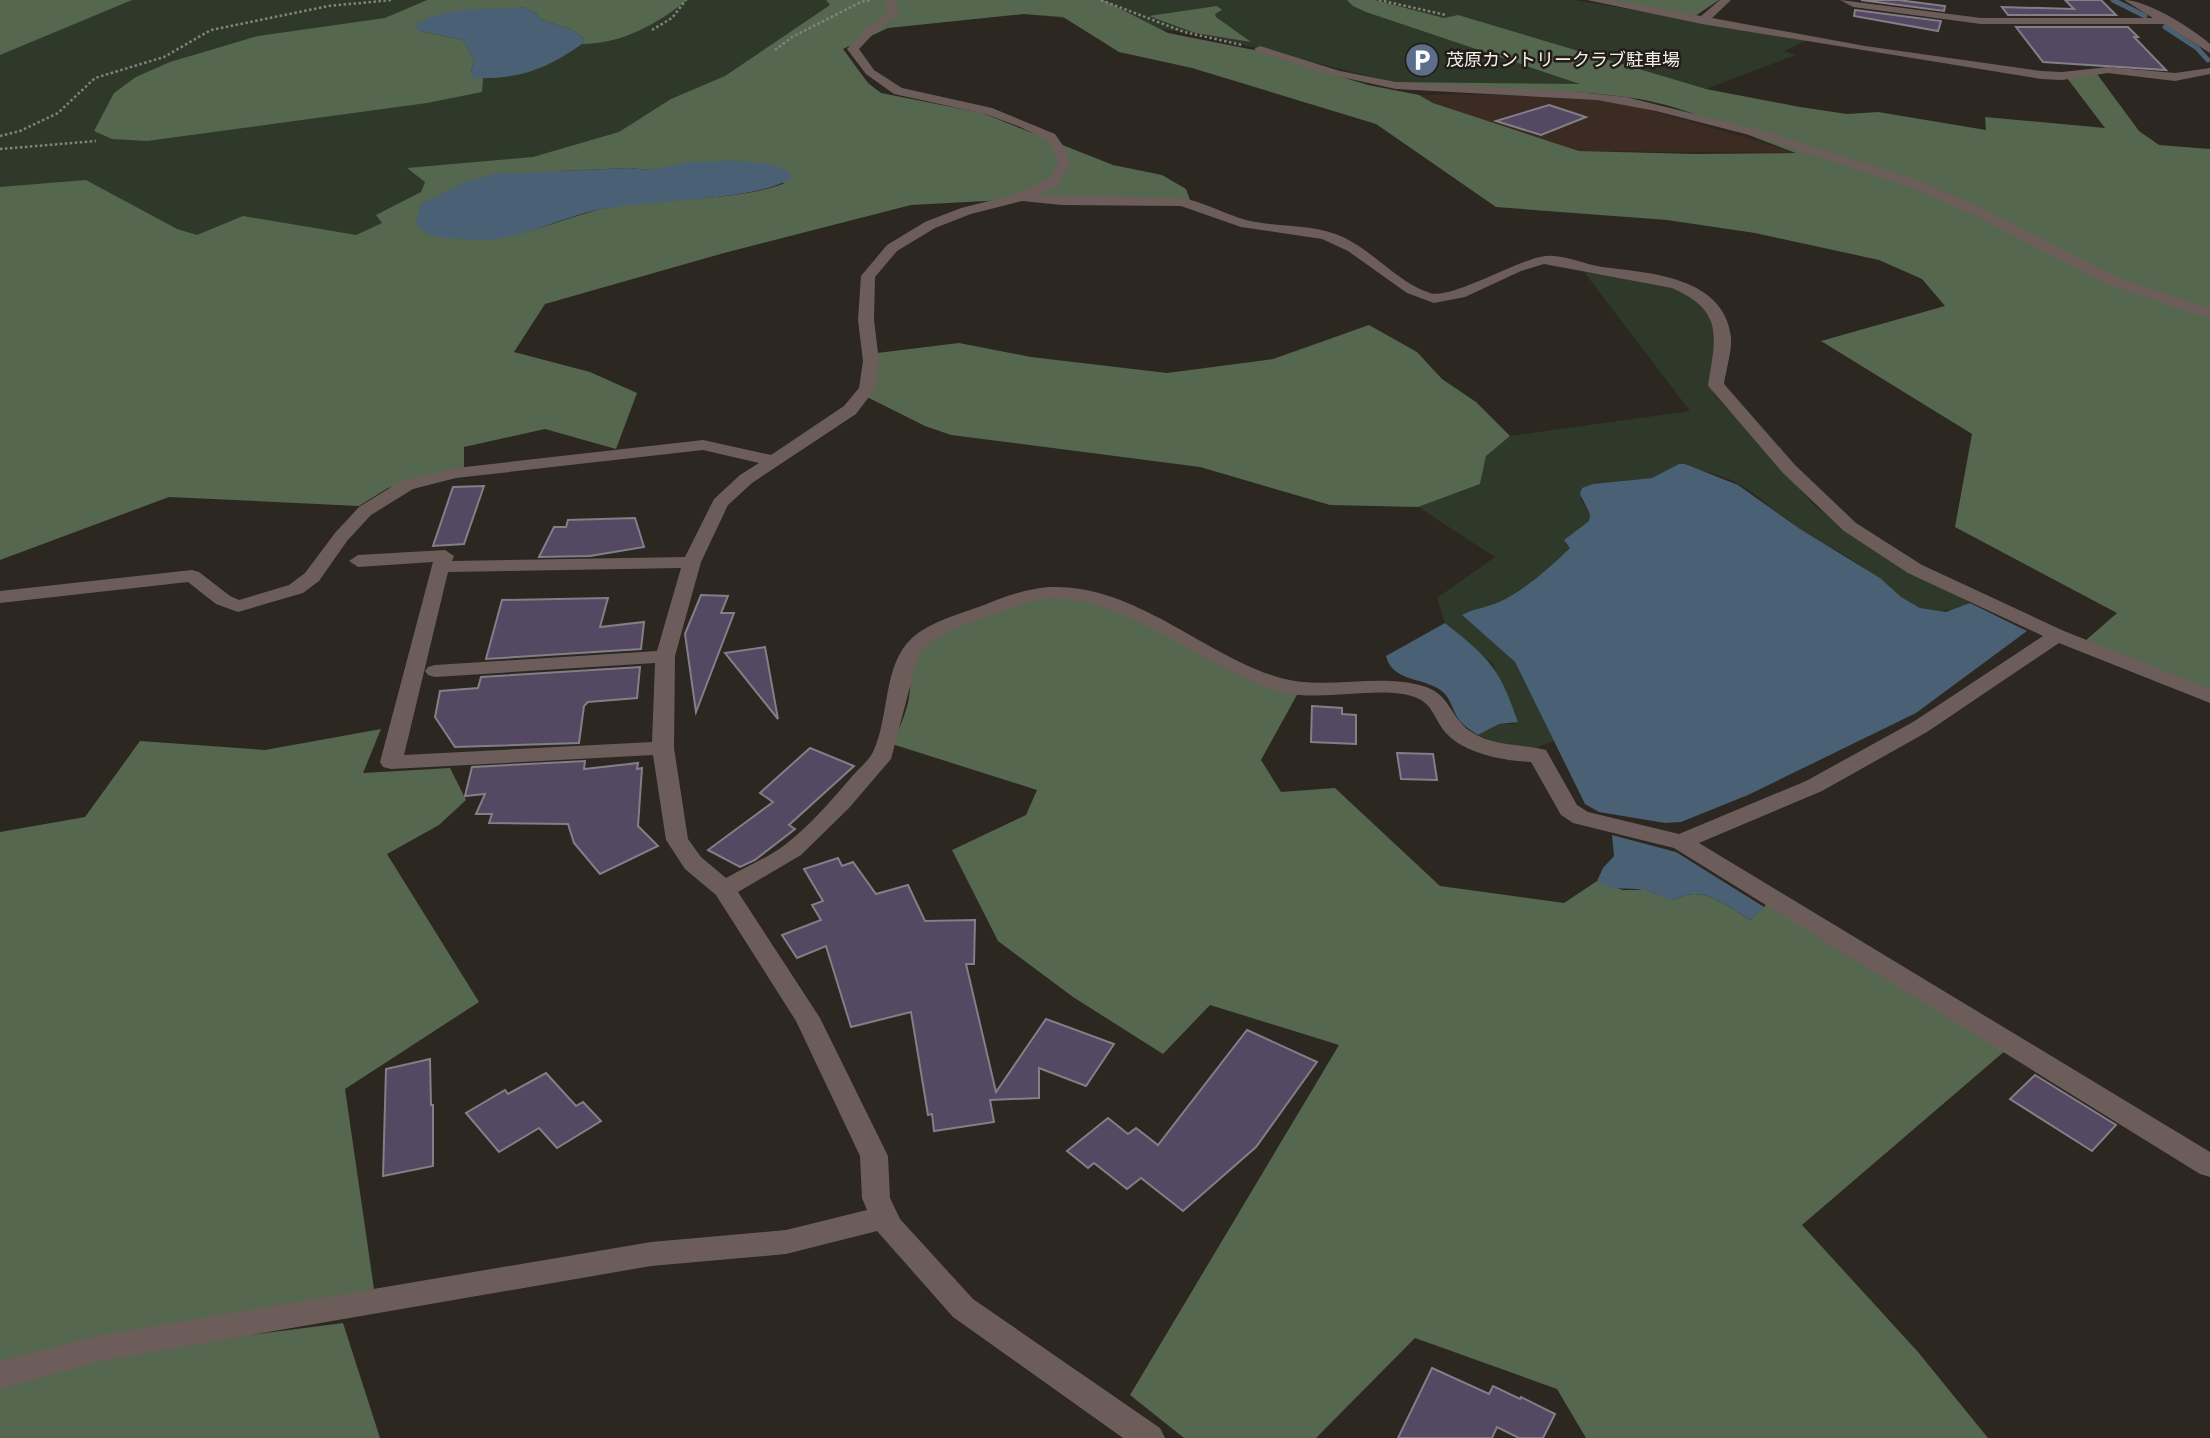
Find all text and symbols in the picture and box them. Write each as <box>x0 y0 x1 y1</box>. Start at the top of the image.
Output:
parking icon: 茂原カントリークラブ駐車場 <box>1403 41 1441 79</box>
place label: 茂原カントリークラブ駐車場 <box>1446 45 1680 71</box>

